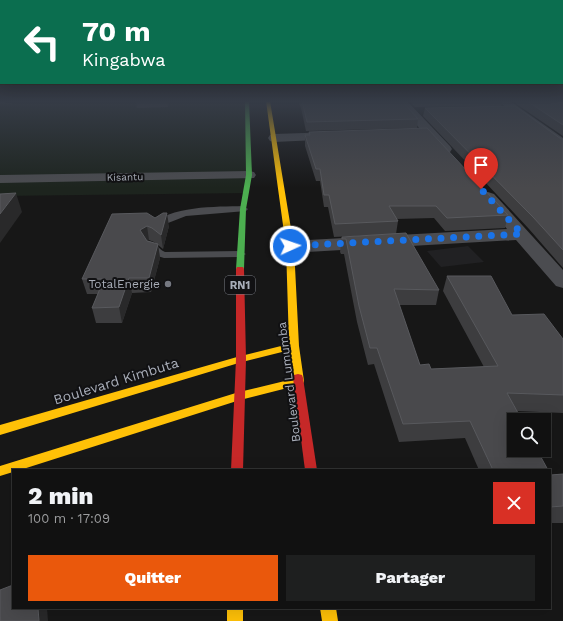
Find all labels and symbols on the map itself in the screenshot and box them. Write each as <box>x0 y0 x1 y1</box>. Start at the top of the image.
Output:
pin <box>464 148 498 189</box>
street label: Kisantu <box>107 171 143 183</box>
position arrow <box>269 225 311 267</box>
road number: RN1 <box>225 276 255 294</box>
place label: TotalEnergie <box>88 277 160 291</box>
marker: TotalEnergie <box>163 279 173 289</box>
street label: Boulevard Lumumba <box>275 321 303 443</box>
street label: Boulevard Kimbuta <box>52 354 181 408</box>

